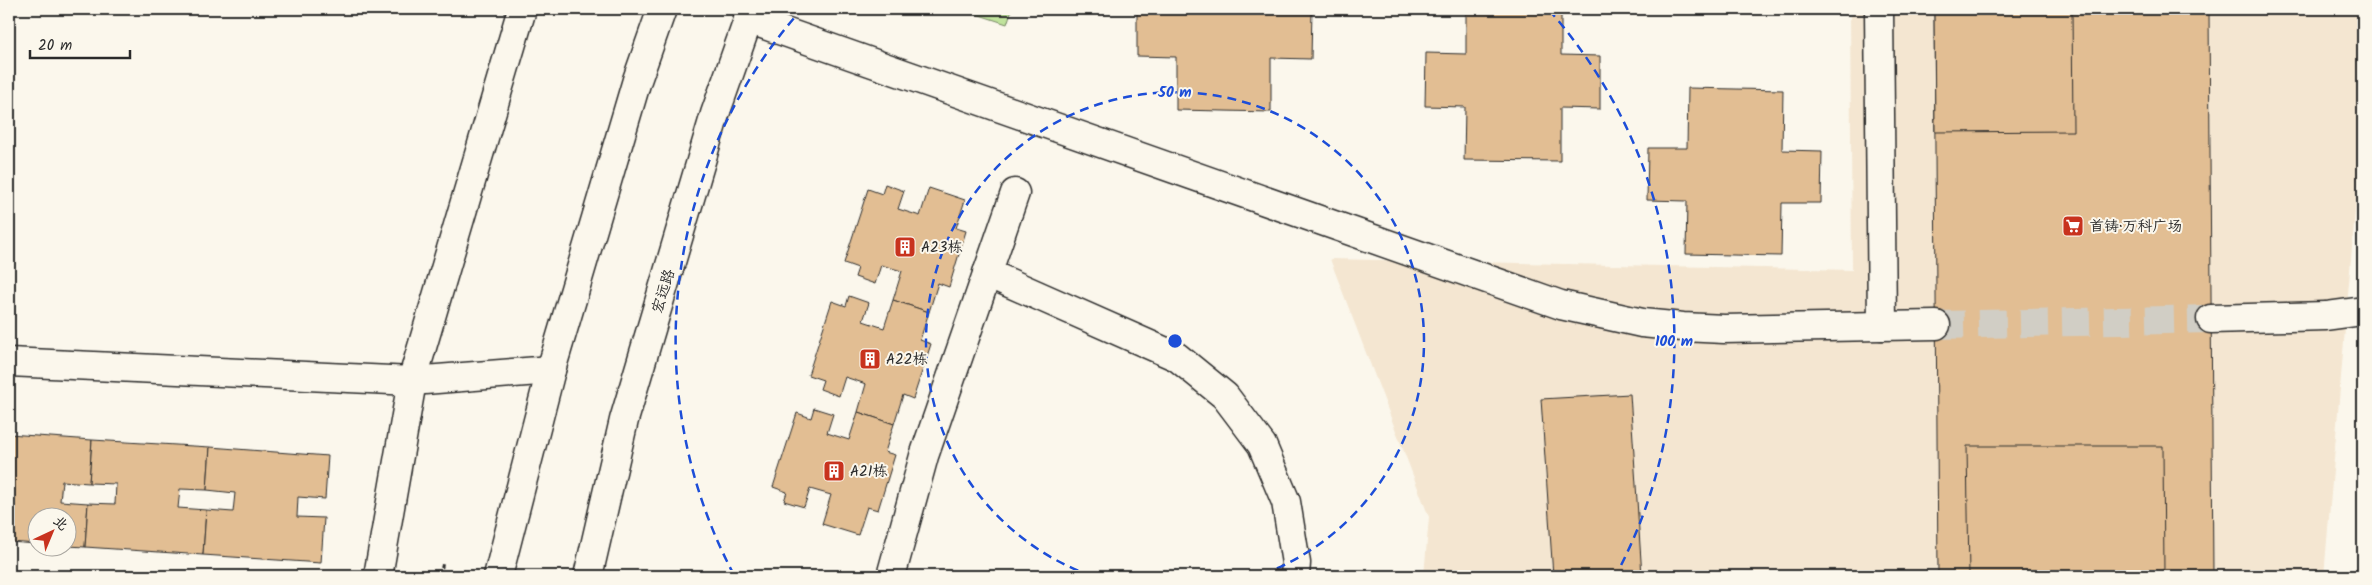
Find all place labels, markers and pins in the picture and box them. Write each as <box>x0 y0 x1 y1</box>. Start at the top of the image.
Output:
supermarket icon: 首铸·万科广场 <box>2061 214 2085 238</box>
place label: 首铸·万科广场 <box>2089 215 2183 239</box>
building icon: A23栋 <box>893 235 917 259</box>
place label: A23栋 <box>921 236 962 260</box>
centre of rings <box>1166 332 1184 350</box>
building icon: A22栋 <box>858 347 882 371</box>
place label: A22栋 <box>886 348 928 372</box>
building icon: A21栋 <box>822 459 846 483</box>
place label: A21栋 <box>850 460 888 484</box>

